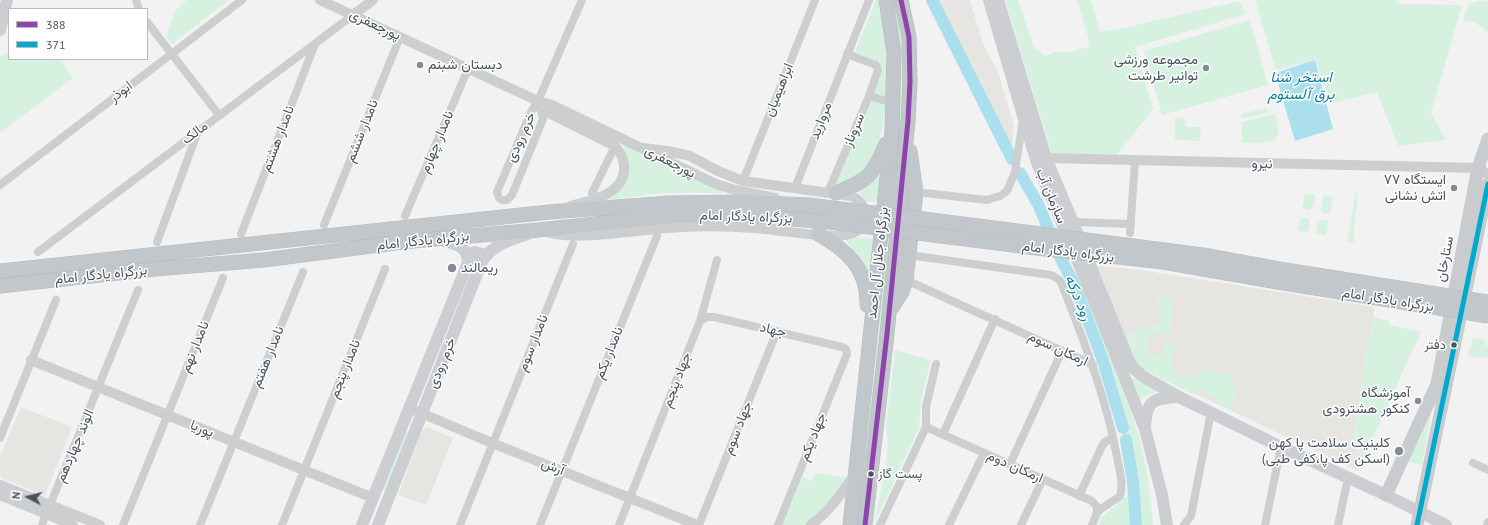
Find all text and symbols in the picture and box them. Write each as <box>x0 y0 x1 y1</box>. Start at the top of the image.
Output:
street label: پورجعفری <box>347 6 403 44</box>
legend <box>8 8 148 60</box>
text: 388 <box>46 17 66 32</box>
text: 371 <box>46 37 66 52</box>
place label: مجموعه ورزشی توانیر طرشت <box>1114 52 1198 84</box>
place label: دبستان شبنم <box>428 57 502 73</box>
marker: دبستان شبنم <box>415 60 425 70</box>
street label: ابراهیمیان <box>761 61 797 119</box>
marker: مجموعه ورزشی توانیر طرشت <box>1201 63 1211 73</box>
water label: استخر شنا برق آلستوم <box>1268 69 1334 104</box>
street label: ابوذر <box>106 78 136 106</box>
street label: نامدار ششم <box>342 97 382 165</box>
street label: مروارید <box>806 100 836 142</box>
street label: نامدار هشتم <box>258 103 298 175</box>
street label: نامدار چهارم <box>416 108 458 176</box>
street label: خرم‌ رودی <box>503 109 539 165</box>
street label: سروناز <box>839 111 869 149</box>
street label: مالک <box>179 118 211 148</box>
street label: پورجعفری <box>642 142 698 182</box>
street label: نیرو <box>1251 155 1273 173</box>
street label: سازمان آب <box>1032 166 1070 226</box>
place label: ایستگاه ۷۷ اتش نشانی <box>1384 172 1446 204</box>
marker: ایستگاه ۷۷ اتش نشانی <box>1449 183 1459 193</box>
street label: بزرگراه جلال آل احمد <box>864 206 892 320</box>
street label: بزرگراه یادگار امام <box>699 207 793 227</box>
street label: بزرگراه یادگار امام <box>376 228 470 254</box>
street label: ستارخان <box>1432 235 1458 283</box>
street label: بزرگراه یادگار امام <box>1021 238 1115 266</box>
place label: ریمالند <box>461 260 498 276</box>
street label: بزرگراه یادگار امام <box>54 262 148 288</box>
marker: ریمالند <box>446 262 458 274</box>
water label: رود درکه <box>1061 272 1095 324</box>
street label: بزرگراه یادگار امام <box>1341 284 1435 316</box>
street label: نامدار سوم <box>514 312 552 374</box>
street label: نامدار نهم <box>177 319 213 375</box>
street label: جهاد <box>758 319 788 341</box>
street label: نامدار هفتم <box>248 324 288 390</box>
street label: نامدار یکم <box>591 324 627 382</box>
street label: ارمکان سوم <box>1025 328 1091 370</box>
street label: خرم رودی <box>424 335 460 391</box>
street label: نامدار پنجم <box>326 337 364 401</box>
place label: دفتر <box>1424 337 1446 353</box>
marker: دفتر <box>1449 340 1459 350</box>
street label: جهاد پنجم <box>659 350 695 410</box>
place label: آموزشگاه کنکور هشترودی <box>1323 385 1410 418</box>
marker: آموزشگاه کنکور هشترودی <box>1413 396 1423 406</box>
street label: جهاد سوم <box>720 399 756 457</box>
street label: الوند چهاردهم <box>52 407 98 485</box>
street label: جهاد یکم <box>796 410 830 464</box>
street label: پوریا <box>188 417 216 441</box>
place label: کلینیک سلامت پا کهن (اسکن کف پا،کفی طبی) <box>1262 435 1390 468</box>
marker: کلینیک سلامت پا کهن (اسکن کف پا،کفی طبی) <box>1393 445 1405 457</box>
street label: ارمکان دوم <box>984 447 1046 487</box>
street label: آرش <box>539 455 567 479</box>
place label: پست گاز <box>878 466 922 482</box>
marker: پست گاز <box>866 469 876 479</box>
north arrow <box>8 477 48 517</box>
text: N <box>9 491 23 500</box>

